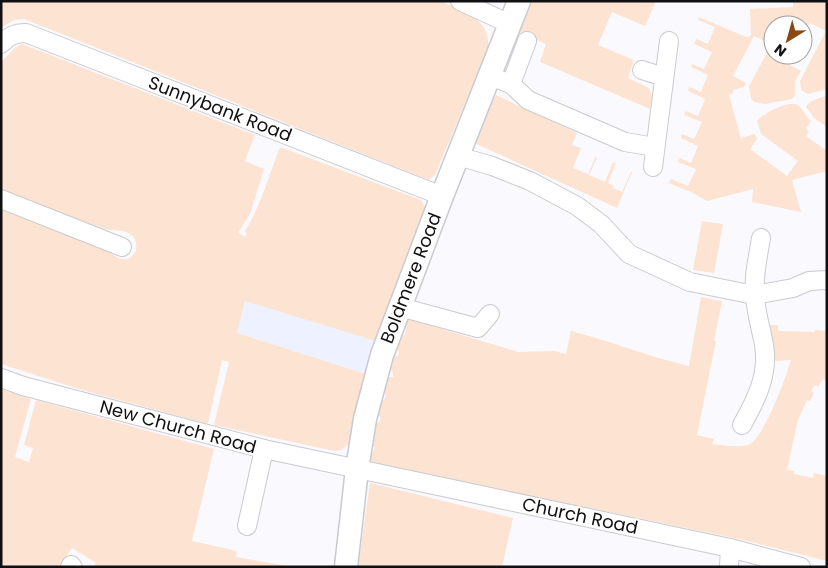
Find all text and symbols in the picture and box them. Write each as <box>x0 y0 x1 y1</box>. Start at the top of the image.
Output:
north arrow <box>763 15 813 65</box>
text: N <box>770 39 790 62</box>
street label: Sunnybank Road <box>145 70 296 147</box>
street label: Boldmere Road <box>374 209 447 347</box>
street label: New Church Road <box>97 394 259 459</box>
street label: Church Road <box>520 491 640 540</box>

